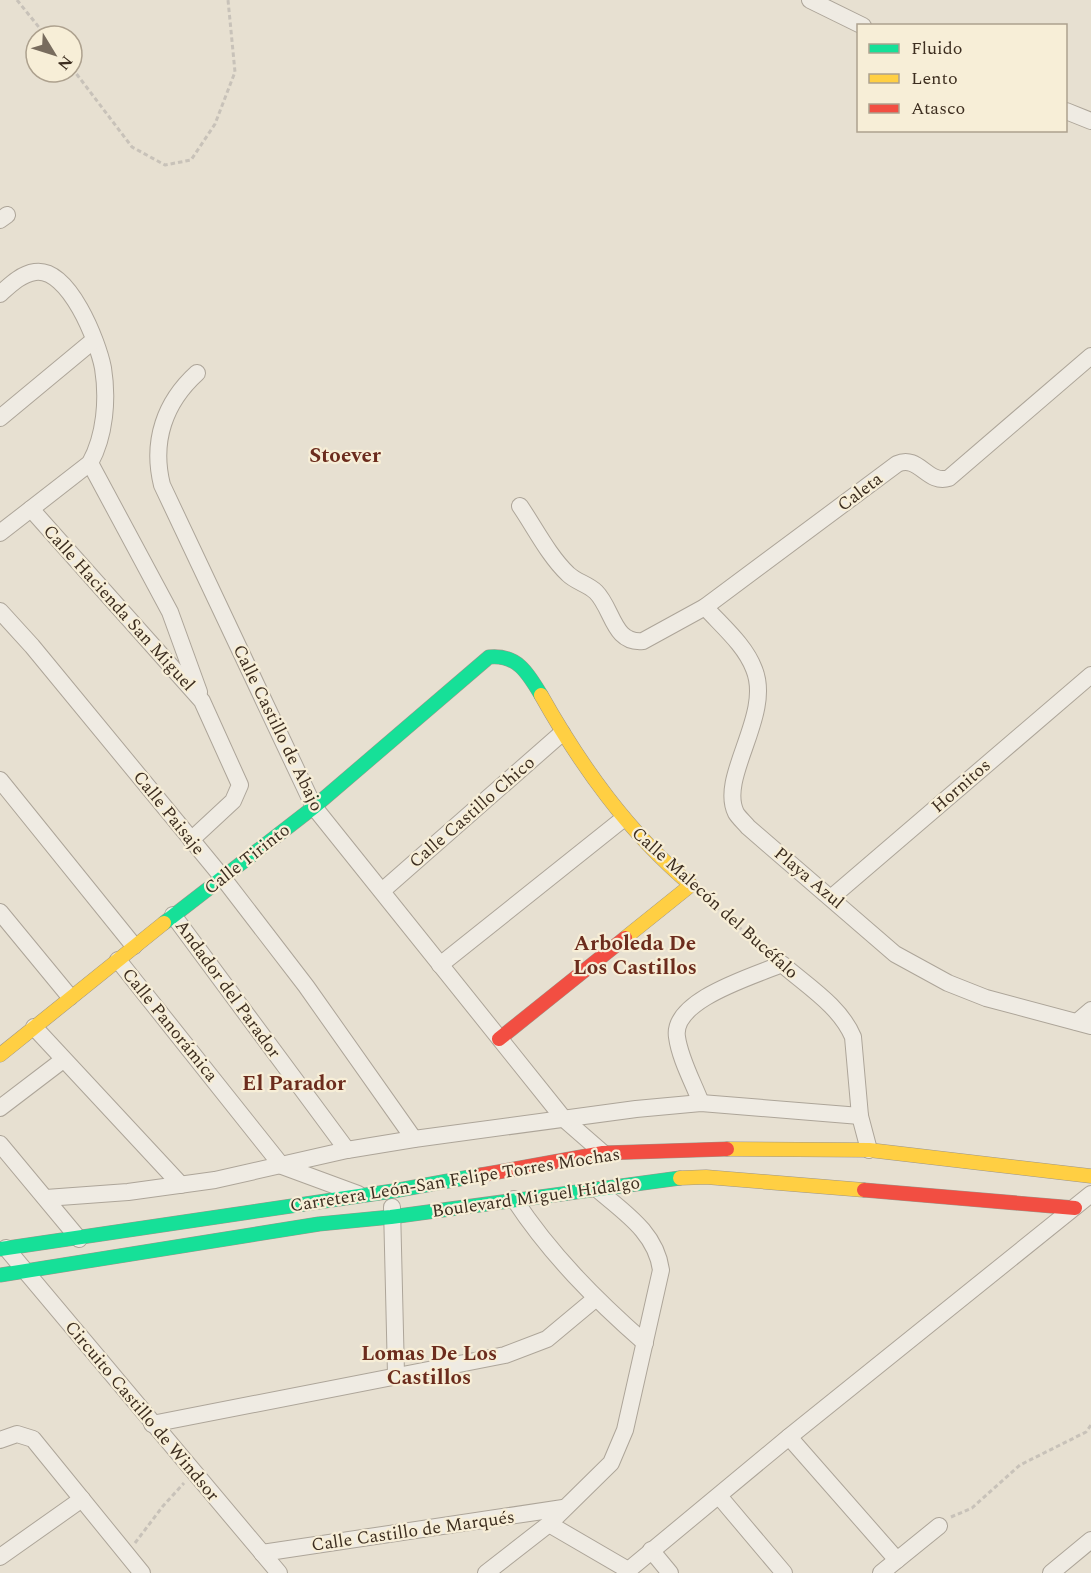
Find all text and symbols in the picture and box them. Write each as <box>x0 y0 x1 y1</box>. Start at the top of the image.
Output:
north arrow <box>24 24 84 84</box>
legend <box>857 24 1067 132</box>
text: Fluido <box>911 35 963 62</box>
text: N <box>52 50 79 75</box>
text: Lento <box>911 65 958 92</box>
text: Atasco <box>911 95 965 122</box>
district label: Stoever <box>309 440 381 472</box>
street label: Caleta <box>832 466 889 518</box>
street label: Calle Hacienda San Miguel <box>37 519 201 697</box>
street label: Calle Castillo de Abajo <box>226 640 330 816</box>
street label: Calle Castillo Chico <box>403 750 541 874</box>
street label: Hornitos <box>925 752 997 820</box>
street label: Calle Paisaje <box>126 765 212 861</box>
street label: Calle Tirinto <box>198 817 296 901</box>
street label: Calle Malecón del Bucéfalo <box>625 821 805 985</box>
street label: Playa Azul <box>768 840 850 916</box>
street label: Andador del Parador <box>168 914 288 1064</box>
district label: Arboleda De Los Castillos <box>573 928 697 984</box>
street label: Calle Panorámica <box>115 962 225 1088</box>
district label: El Parador <box>242 1068 346 1100</box>
street label: Carretera León-San Felipe Torres Mochas <box>288 1141 622 1219</box>
street label: Boulevard Miguel Hidalgo <box>430 1169 642 1225</box>
street label: Circuito Castillo de Windsor <box>58 1315 226 1507</box>
district label: Lomas De Los Castillos <box>361 1338 497 1394</box>
street label: Calle Castillo de Marqués <box>310 1503 516 1559</box>

